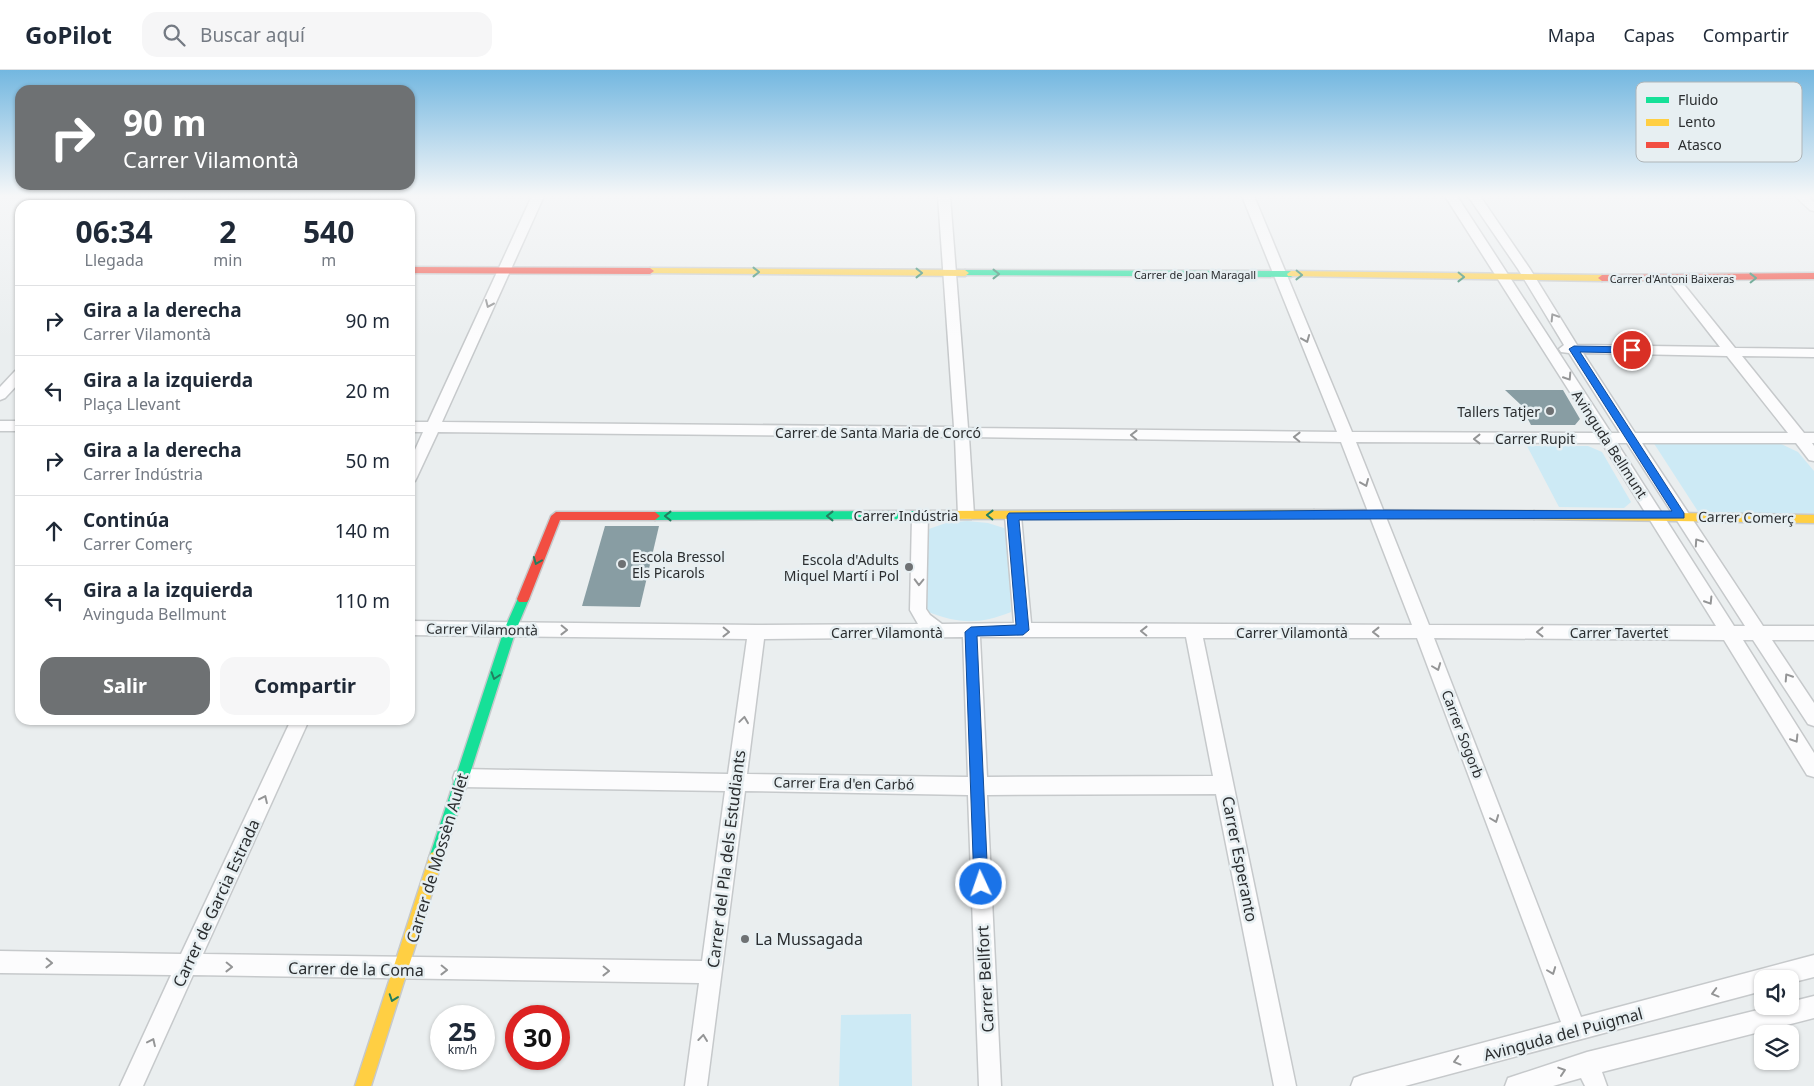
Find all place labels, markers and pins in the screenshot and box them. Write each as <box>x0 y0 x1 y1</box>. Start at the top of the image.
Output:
pin <box>1611 329 1653 371</box>
place label: Tallers Tatjer <box>1457 402 1540 421</box>
marker: Tallers Tatjer <box>1544 405 1556 417</box>
place label: Escola Bressol Els Picarols <box>632 547 725 582</box>
place label: Escola d'Adults Miquel Martí i Pol <box>784 550 899 585</box>
marker: Escola Bressol Els Picarols <box>616 558 628 570</box>
marker: Escola d'Adults Miquel Martí i Pol <box>903 561 915 573</box>
place label: La Mussagada <box>755 928 863 950</box>
marker: La Mussagada <box>739 933 751 945</box>

